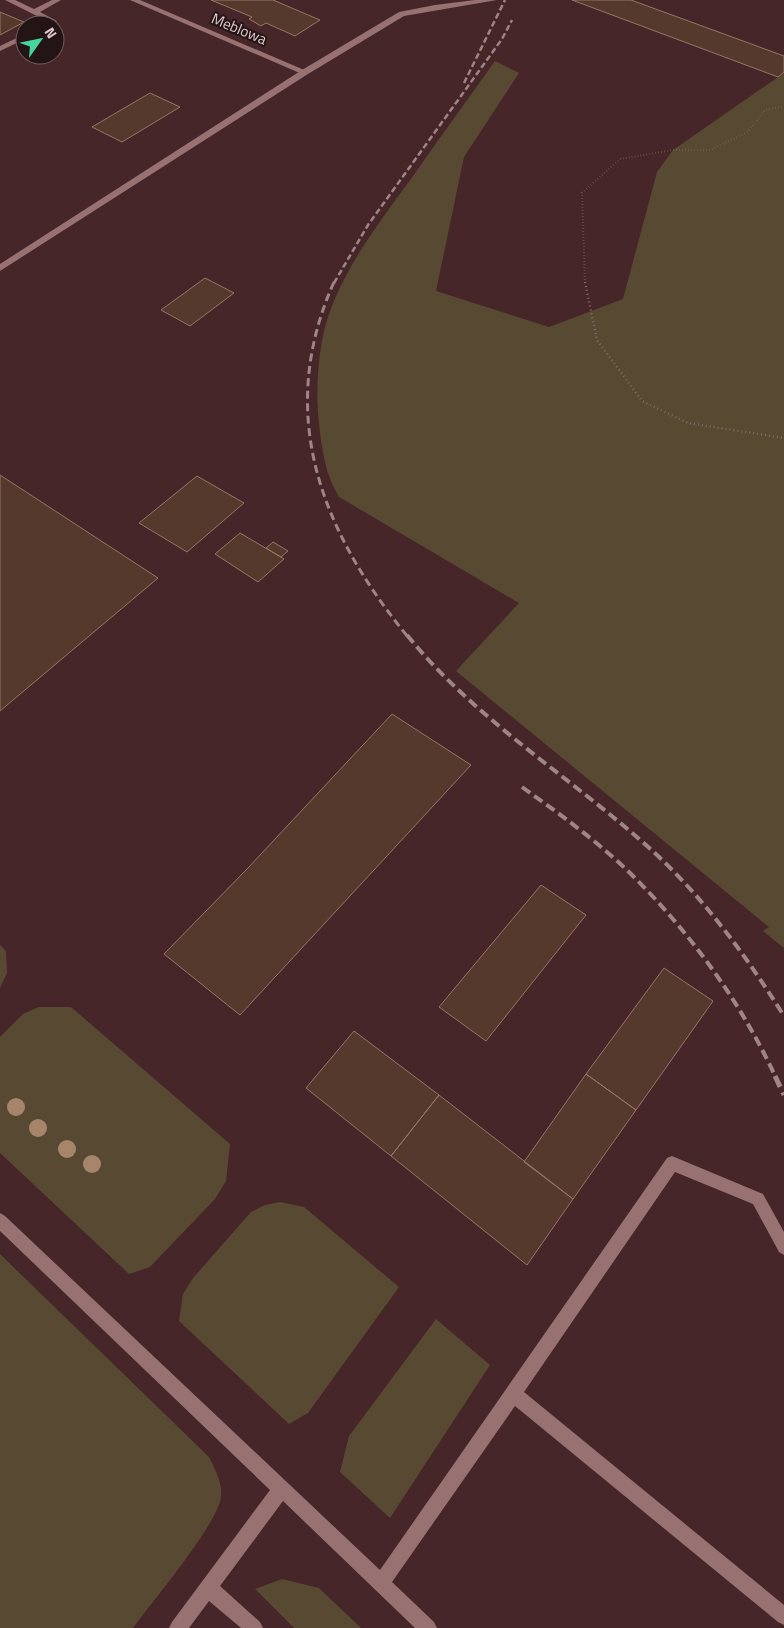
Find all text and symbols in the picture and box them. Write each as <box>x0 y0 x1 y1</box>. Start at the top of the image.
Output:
street label: Meblowa <box>208 7 271 51</box>
north arrow <box>15 15 65 65</box>
text: N <box>40 23 63 42</box>

